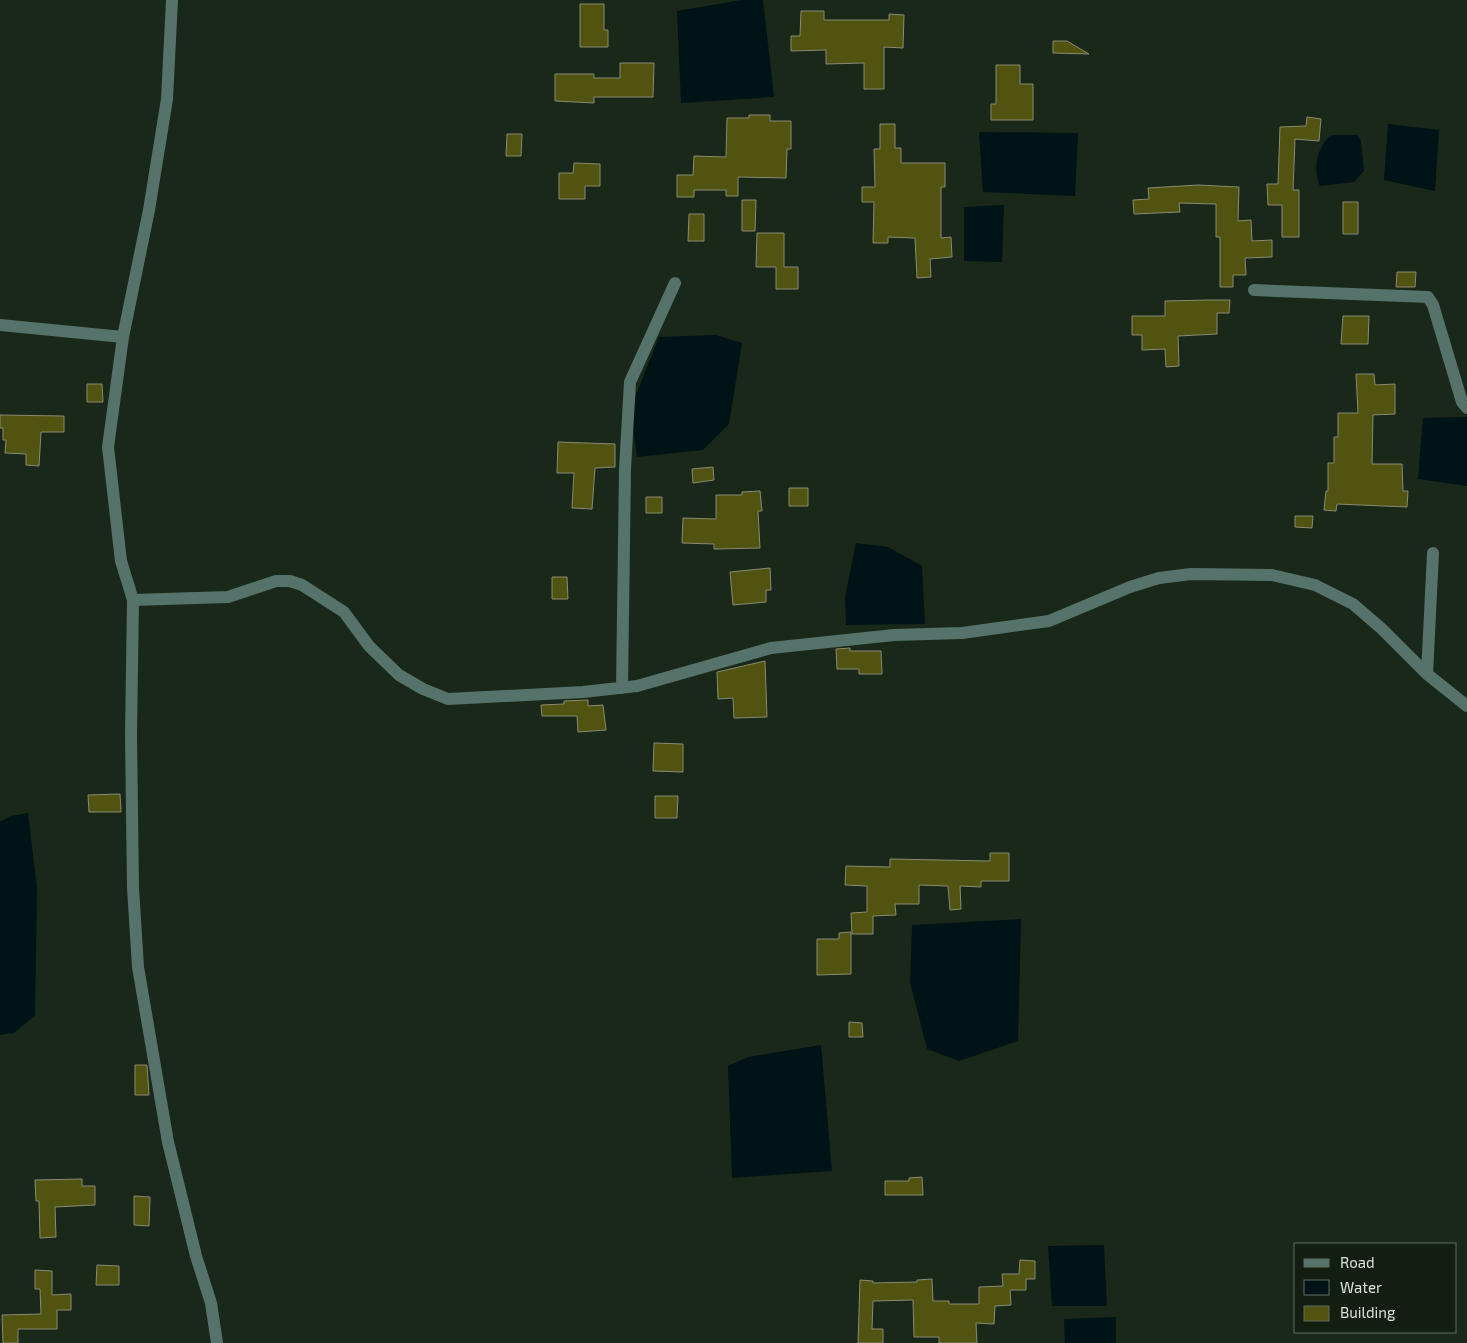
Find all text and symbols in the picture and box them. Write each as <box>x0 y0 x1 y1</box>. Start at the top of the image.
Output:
legend <box>1294 1243 1457 1333</box>
text: Road <box>1340 1253 1375 1271</box>
text: Water <box>1340 1278 1382 1296</box>
text: Building <box>1340 1303 1396 1321</box>

